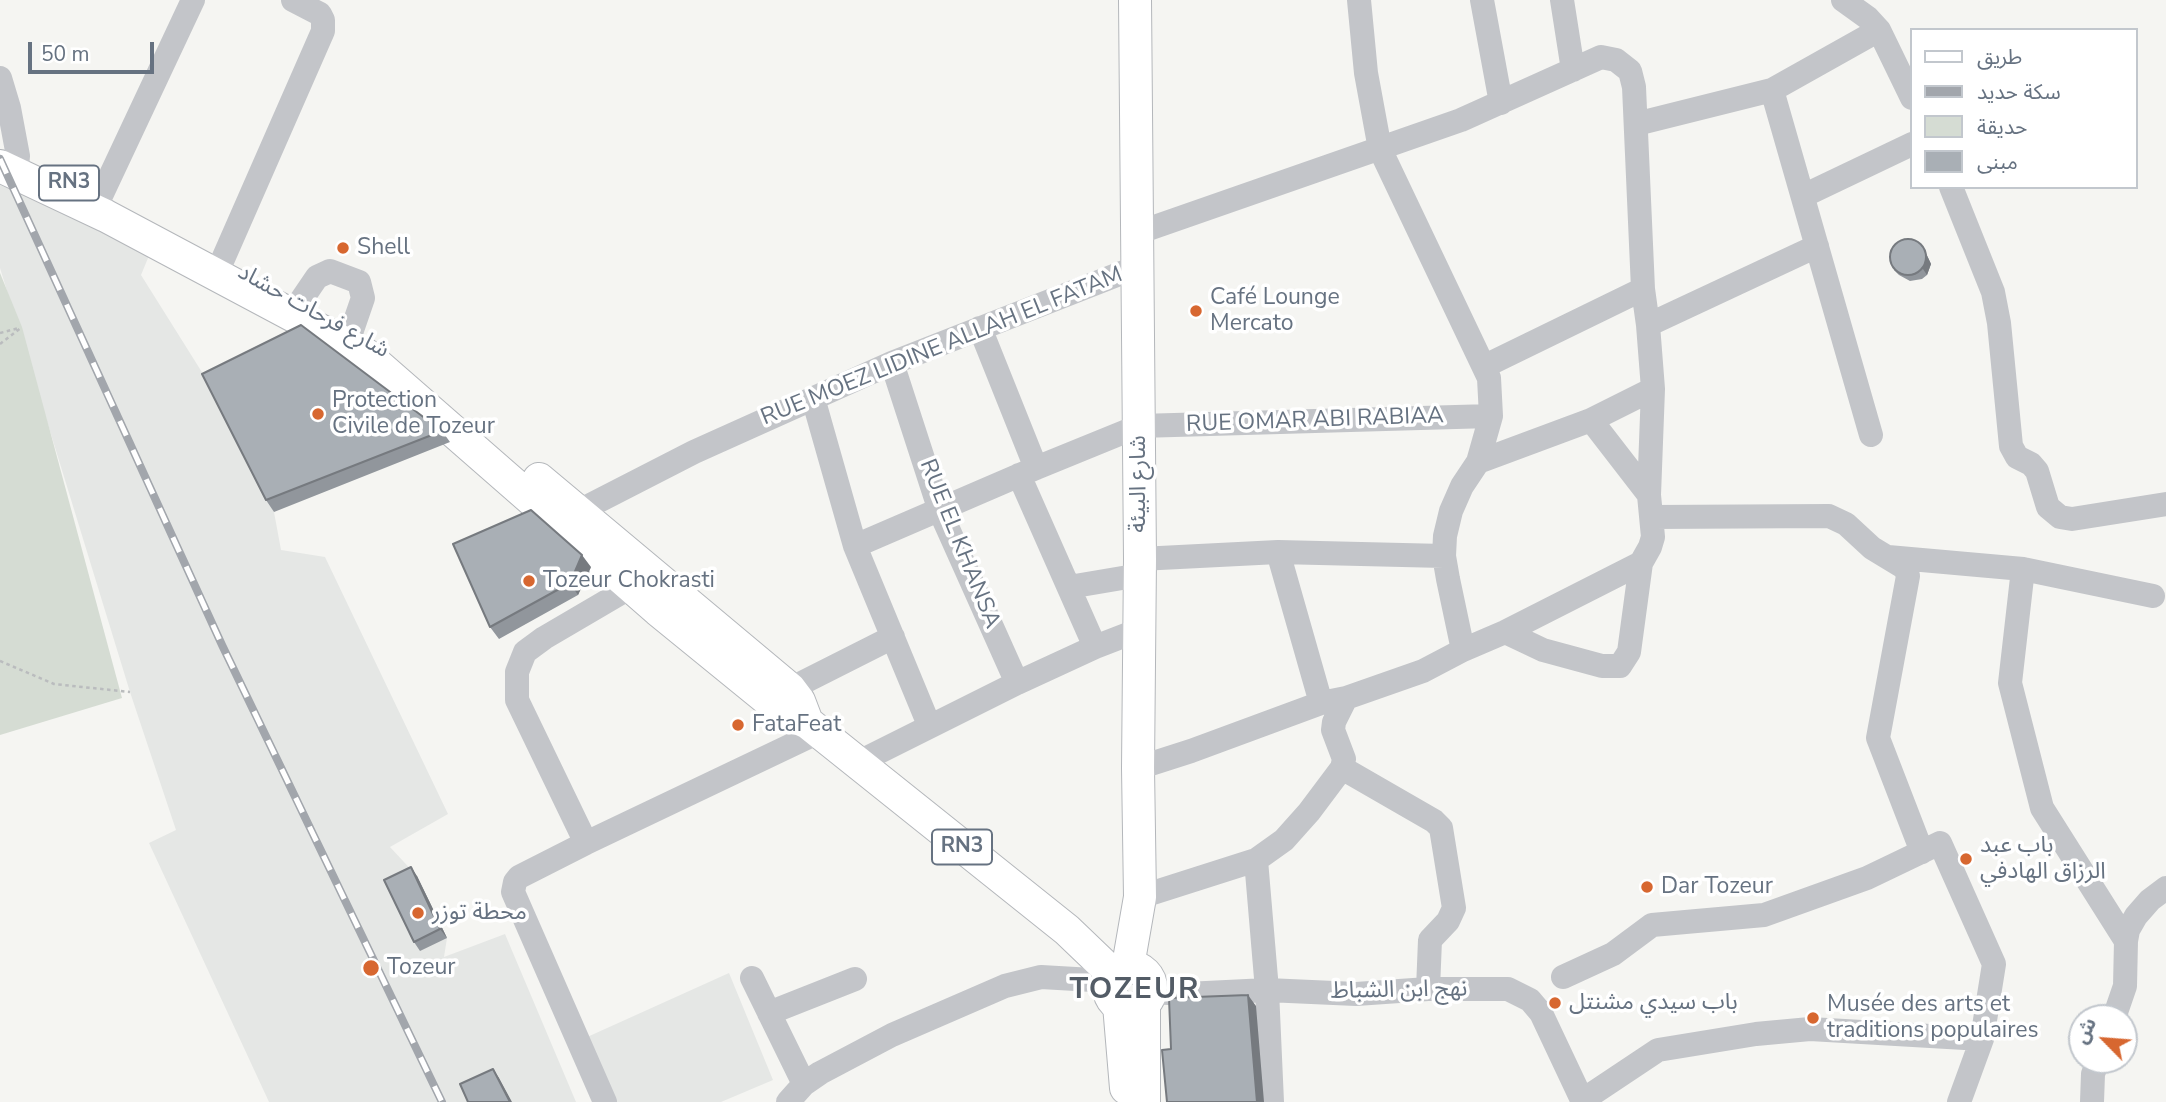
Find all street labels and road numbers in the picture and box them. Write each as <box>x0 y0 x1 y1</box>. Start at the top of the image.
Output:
road number: RN3 <box>39 166 99 200</box>
street label: شارع فرحات حشاد <box>232 259 394 365</box>
street label: RUE MOEZ LIDINE ALLAH EL FATAM <box>757 262 1127 432</box>
street label: RUE OMAR ABI RABIAA <box>1186 403 1444 439</box>
street label: شارع البيئة <box>1125 435 1153 533</box>
street label: RUE EL KHANSA <box>913 455 1005 633</box>
road number: RN3 <box>932 830 992 864</box>
street label: نهج ابن الشباط <box>1330 976 1468 1006</box>

